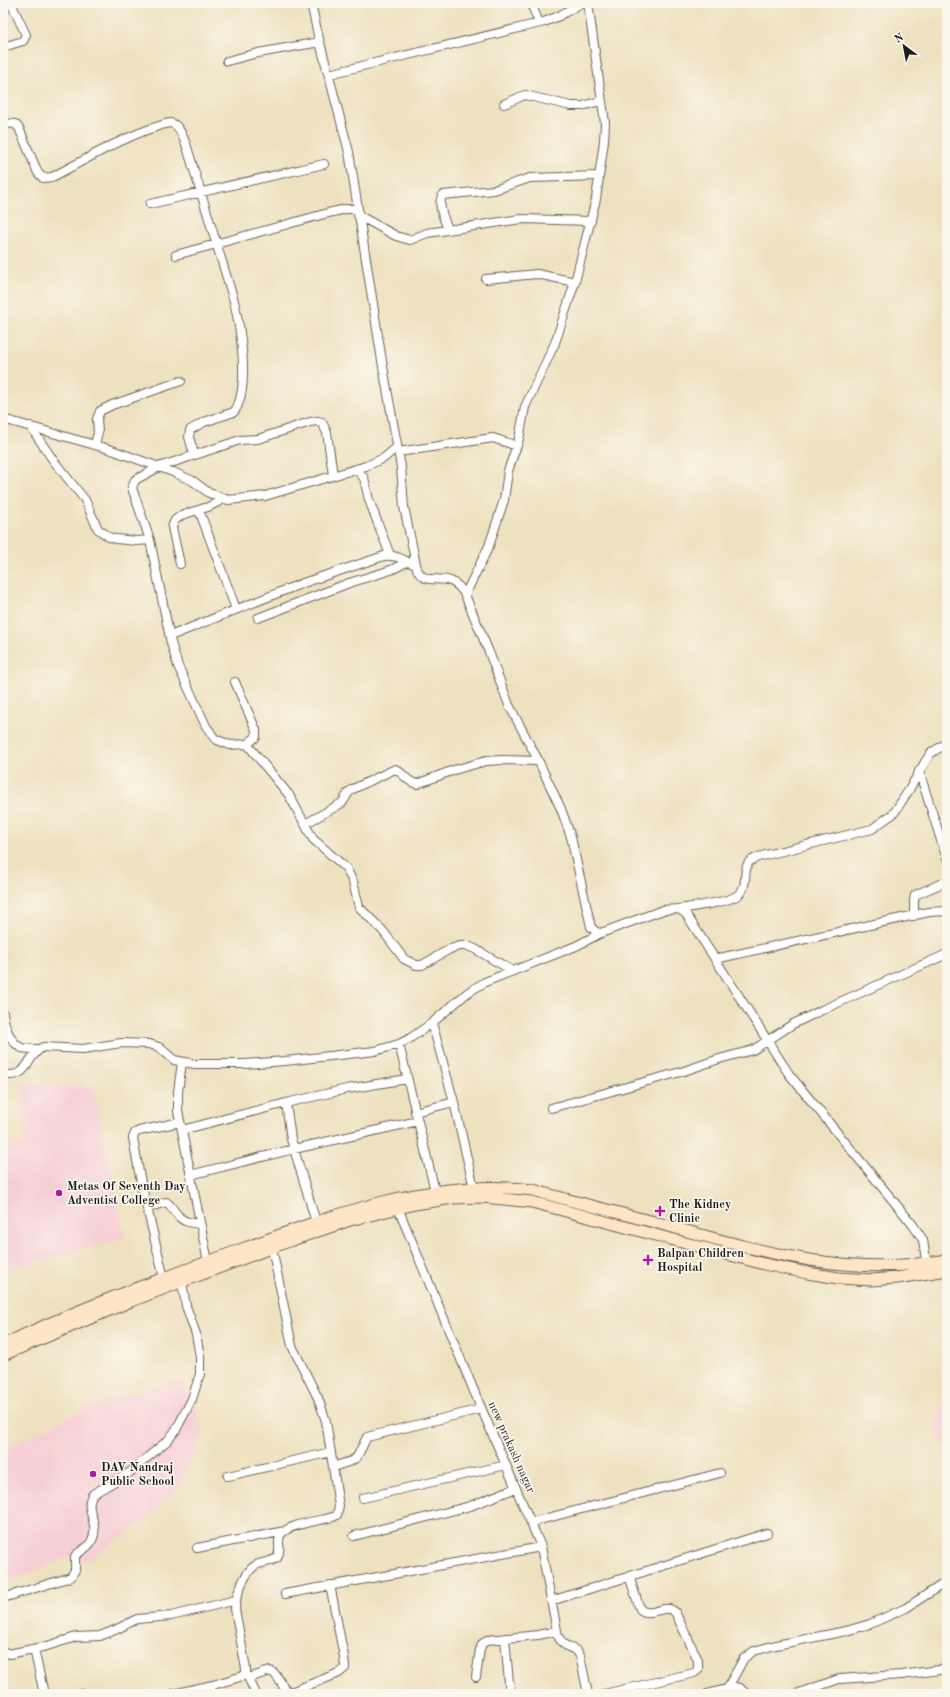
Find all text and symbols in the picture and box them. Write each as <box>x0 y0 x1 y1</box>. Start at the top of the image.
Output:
north arrow <box>884 26 924 66</box>
text: N <box>893 32 906 46</box>
place label: Metas Of Seventh Day Adventist College <box>67 1181 186 1207</box>
marker: Metas Of Seventh Day Adventist College <box>54 1188 64 1198</box>
place label: The Kidney Clinic <box>669 1199 731 1225</box>
marker: The Kidney Clinic <box>654 1205 666 1217</box>
place label: Balpan Children Hospital <box>657 1248 744 1274</box>
marker: Balpan Children Hospital <box>642 1254 654 1266</box>
street label: new prakash nagar <box>486 1400 537 1495</box>
place label: DAV Nandraj Public School <box>101 1462 174 1488</box>
marker: DAV Nandraj Public School <box>88 1469 98 1479</box>

